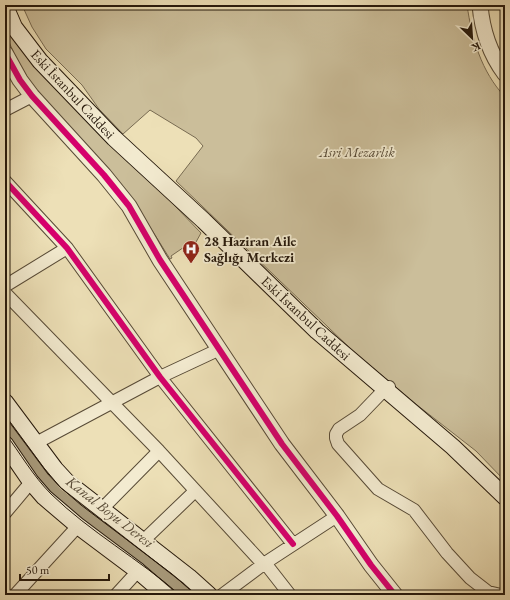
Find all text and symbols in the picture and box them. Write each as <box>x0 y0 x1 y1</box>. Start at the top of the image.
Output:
north arrow <box>452 18 492 58</box>
text: K <box>469 39 483 55</box>
street label: Eski İstanbul Caddesi <box>27 46 119 143</box>
park label: Asri Mezarlık <box>318 143 395 161</box>
place label: 28 Haziran Aile Sağlığı Merkezi <box>204 232 297 266</box>
hospital icon: 28 Haziran Aile Sağlığı Merkezi <box>181 239 201 264</box>
street label: Eski İstanbul Caddesi <box>258 272 355 364</box>
water label: Kanal Boyu Deresi <box>62 471 159 552</box>
scale bar <box>20 556 109 582</box>
text: 50 m <box>26 562 50 578</box>

